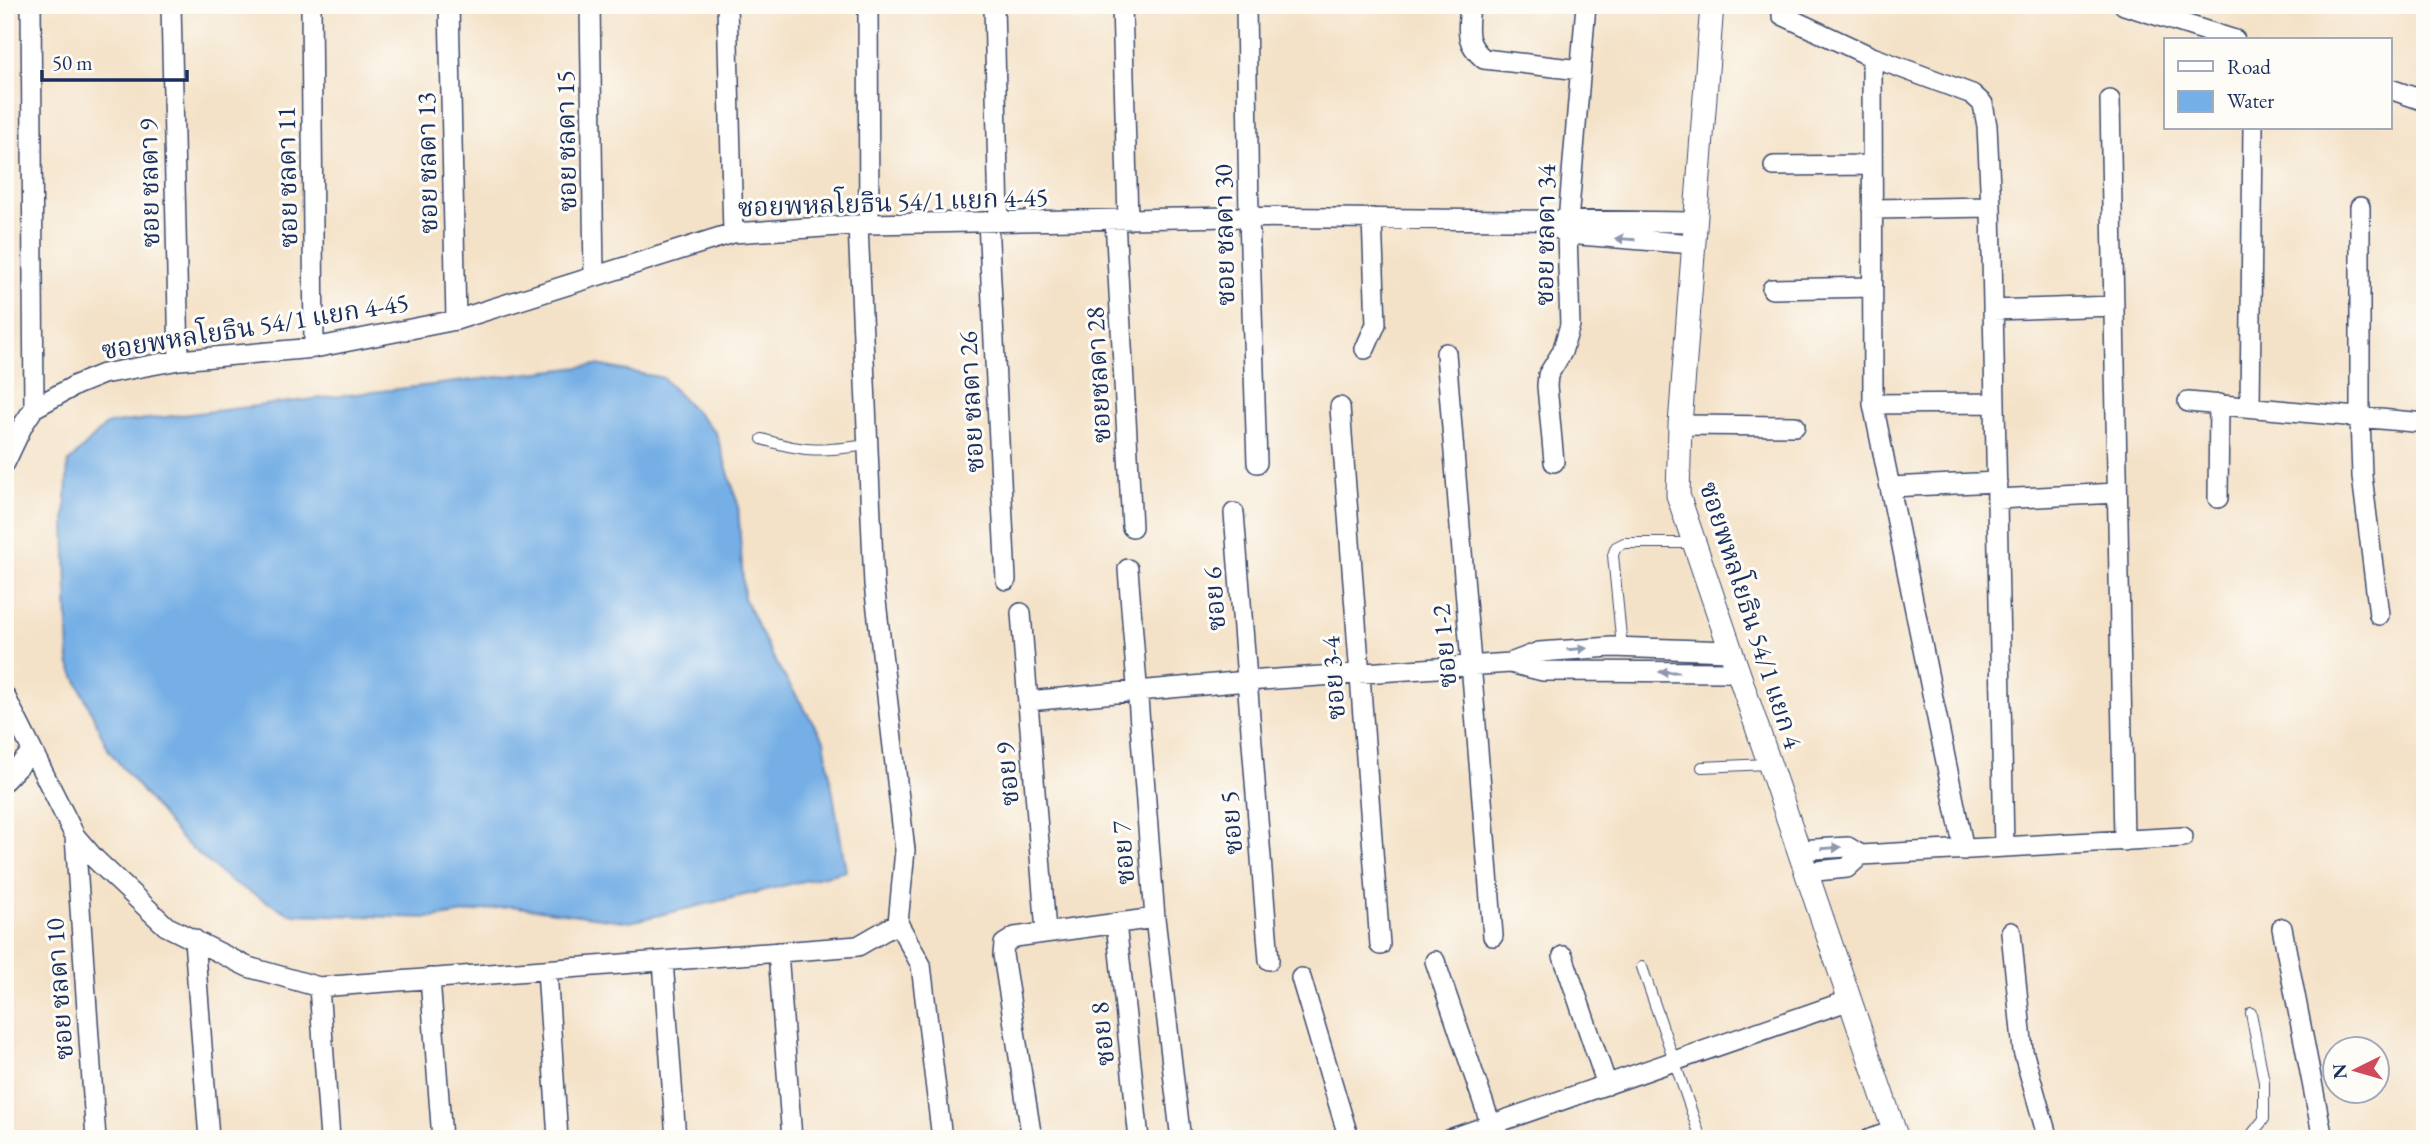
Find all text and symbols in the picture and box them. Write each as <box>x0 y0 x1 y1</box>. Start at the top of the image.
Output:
scale bar <box>42 38 187 82</box>
legend <box>2164 38 2392 130</box>
text: 50 m <box>52 49 93 76</box>
text: Road <box>2227 53 2271 80</box>
street label: ซอย ชลดา 15 <box>548 70 584 212</box>
text: Water <box>2227 87 2274 114</box>
street label: ซอย ชลดา 13 <box>409 92 445 234</box>
street label: ซอย ชลดา 11 <box>269 106 305 248</box>
street label: ซอย ชลดา 9 <box>131 117 167 248</box>
street label: ซอย ชลดา 34 <box>1527 163 1563 306</box>
street label: ซอย ชลดา 30 <box>1206 164 1242 306</box>
street label: ซอยพหลโยธิน 54/1 แยก 4-45 <box>737 179 1049 224</box>
one-way arrow <box>1614 233 1636 244</box>
street label: ซอยพหลโยธิน 54/1 แยก 4-45 <box>99 284 411 367</box>
street label: ซอยชลดา 28 <box>1077 306 1119 444</box>
street label: ซอย ชลดา 26 <box>950 330 992 474</box>
street label: ซอยพหลโยธิน 54/1 แยก 4 <box>1692 477 1811 753</box>
street label: ซอย 6 <box>1195 566 1233 632</box>
street label: ซอย 1-2 <box>1423 602 1465 689</box>
street label: ซอย 3-4 <box>1313 635 1353 721</box>
one-way arrow <box>1566 644 1588 655</box>
one-way arrow <box>1658 666 1680 678</box>
street label: ซอย 9 <box>987 740 1027 807</box>
street label: ซอย 5 <box>1212 790 1250 856</box>
street label: ซอย 7 <box>1104 819 1142 886</box>
one-way arrow <box>1820 842 1842 853</box>
street label: ซอย ชลดา 10 <box>37 917 81 1061</box>
street label: ซอย 8 <box>1082 1000 1122 1068</box>
north arrow <box>2322 1036 2392 1106</box>
text: N <box>2326 1062 2353 1080</box>

